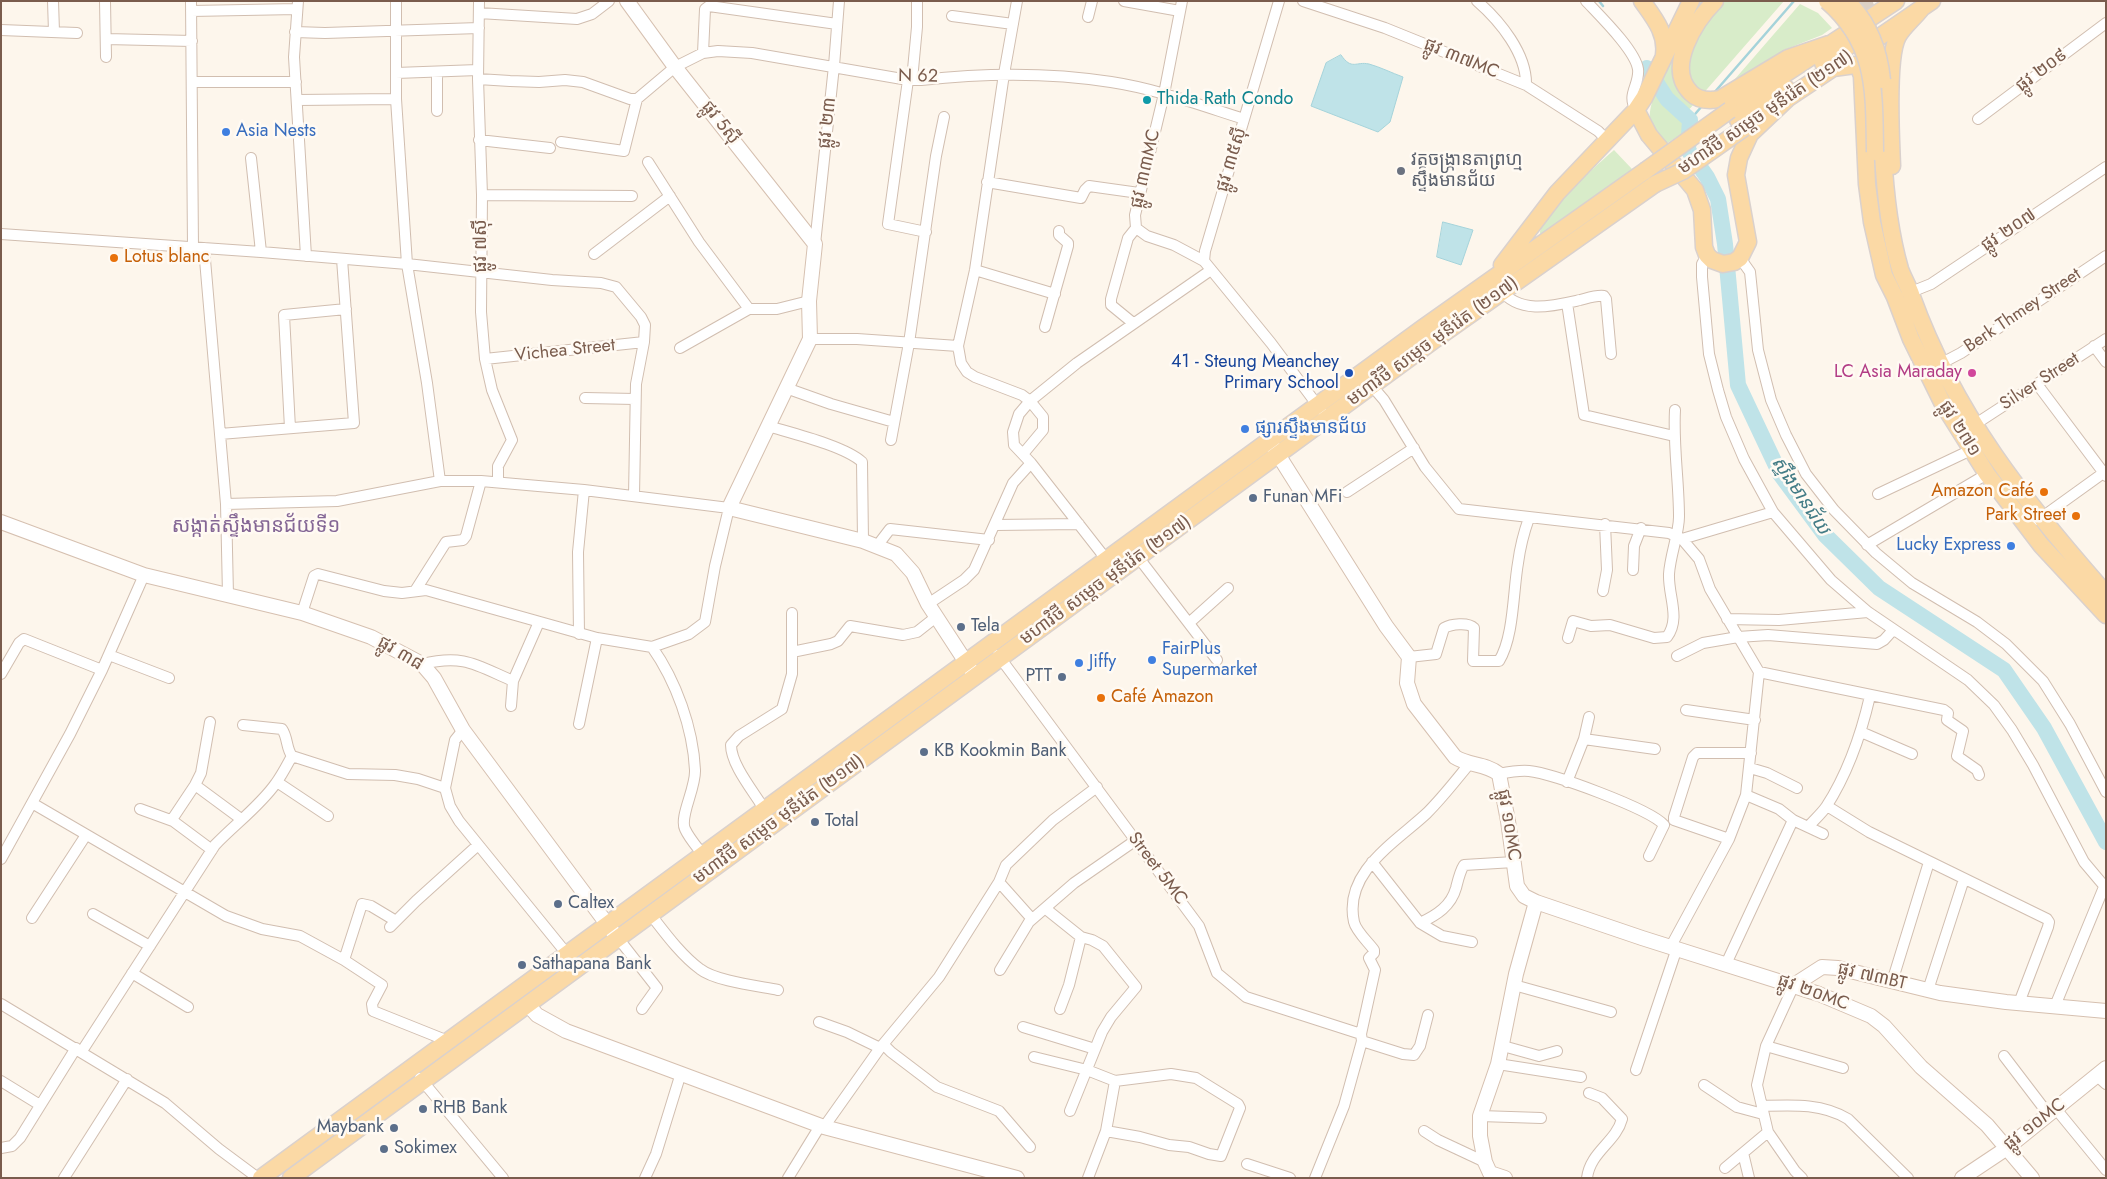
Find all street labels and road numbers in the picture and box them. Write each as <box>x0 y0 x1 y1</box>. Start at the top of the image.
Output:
street label: ផ្លូវ ៣៧MC <box>1420 34 1502 84</box>
street label: ផ្លូវ ២០៩ <box>2012 45 2072 97</box>
street label: មហាវិថី សម្តេច មុនីរ៉េត (២១៧) <box>1675 46 1857 180</box>
street label: N 62 <box>898 66 938 88</box>
street label: ផ្លូវ ២៣ <box>815 96 841 150</box>
street label: ផ្លូវ 5ស៊ី <box>696 97 744 149</box>
street label: ផ្លូវ ៣៥ស៊ី <box>1212 125 1252 195</box>
street label: ផ្លូវ ៣៣MC <box>1126 127 1166 211</box>
street label: ផ្លូវ ២០៧ <box>1977 205 2041 257</box>
street label: ផ្លូវ ៧ស៊ី <box>471 219 493 273</box>
street label: Berk Thmey Street <box>1961 264 2085 358</box>
street label: មហាវិថី សម្តេច មុនីរ៉េត (២១៧) <box>1343 273 1523 411</box>
street label: Vichea Street <box>514 335 616 367</box>
street label: Silver Street <box>1996 348 2084 416</box>
street label: ផ្លូវ ២៧១ <box>1933 397 1985 461</box>
street label: មហាវិថី សម្តេច មុនីរ៉េត (២១៧) <box>1016 512 1196 650</box>
street label: ផ្លូវ ៣៨ <box>373 632 427 676</box>
street label: មហាវិថី សម្តេច មុនីរ៉េត (២១៧) <box>689 751 869 889</box>
street label: ផ្លូវ ១០MC <box>1492 788 1524 862</box>
street label: Street 5MC <box>1123 828 1191 910</box>
street label: ផ្លូវ ៧៣BT <box>1835 959 1909 995</box>
street label: ផ្លូវ ២០MC <box>1774 970 1852 1016</box>
street label: ផ្លូវ ១០MC <box>2000 1094 2070 1156</box>

